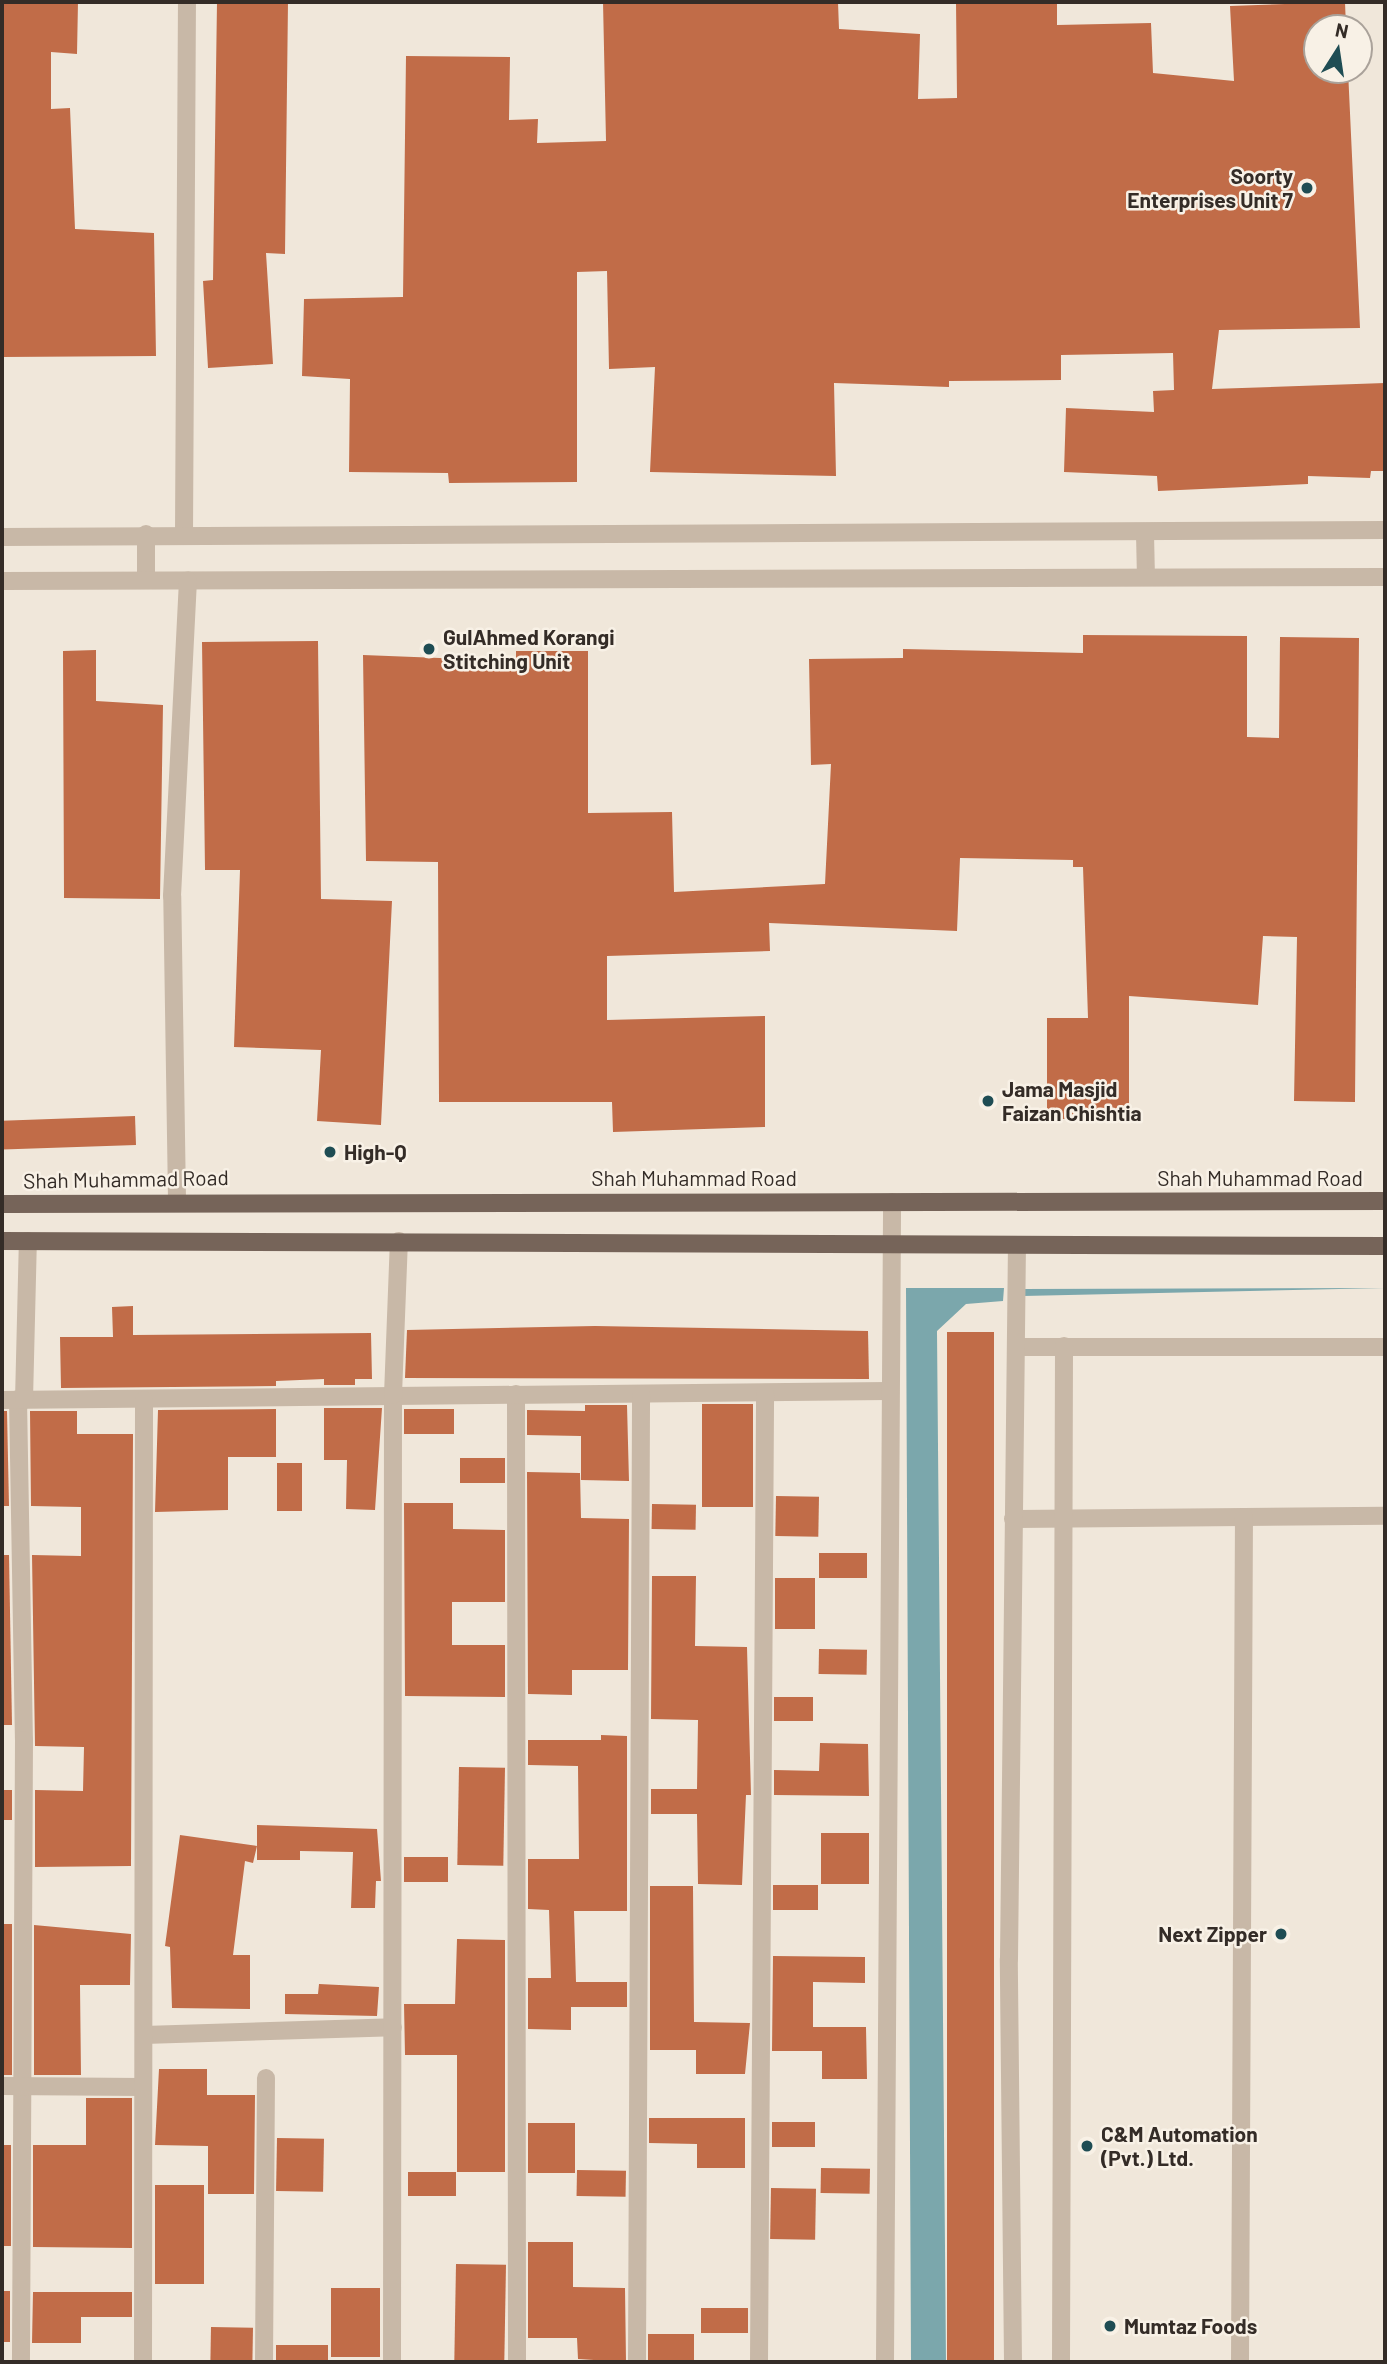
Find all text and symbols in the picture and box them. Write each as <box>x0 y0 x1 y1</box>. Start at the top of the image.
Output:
north arrow <box>1303 14 1373 84</box>
text: N <box>1333 17 1351 42</box>
place label: Soorty Enterprises Unit 7 <box>1127 163 1293 213</box>
marker: Soorty Enterprises Unit 7 <box>1299 180 1315 196</box>
place label: GulAhmed Korangi Stitching Unit <box>443 624 615 674</box>
marker: GulAhmed Korangi Stitching Unit <box>421 641 437 657</box>
place label: Jama Masjid Faizan Chishtia <box>1002 1076 1142 1126</box>
marker: Jama Masjid Faizan Chishtia <box>980 1093 996 1109</box>
place label: High-Q <box>344 1139 407 1165</box>
marker: High-Q <box>322 1144 338 1160</box>
street label: Shah Muhammad Road <box>23 1165 229 1193</box>
street label: Shah Muhammad Road <box>591 1165 797 1191</box>
street label: Shah Muhammad Road <box>1157 1165 1363 1191</box>
place label: Next Zipper <box>1158 1921 1267 1947</box>
marker: Next Zipper <box>1273 1926 1289 1942</box>
place label: C&M Automation (Pvt.) Ltd. <box>1101 2121 1258 2171</box>
marker: C&M Automation (Pvt.) Ltd. <box>1079 2138 1095 2154</box>
place label: Mumtaz Foods <box>1124 2313 1257 2339</box>
marker: Mumtaz Foods <box>1102 2318 1118 2334</box>

